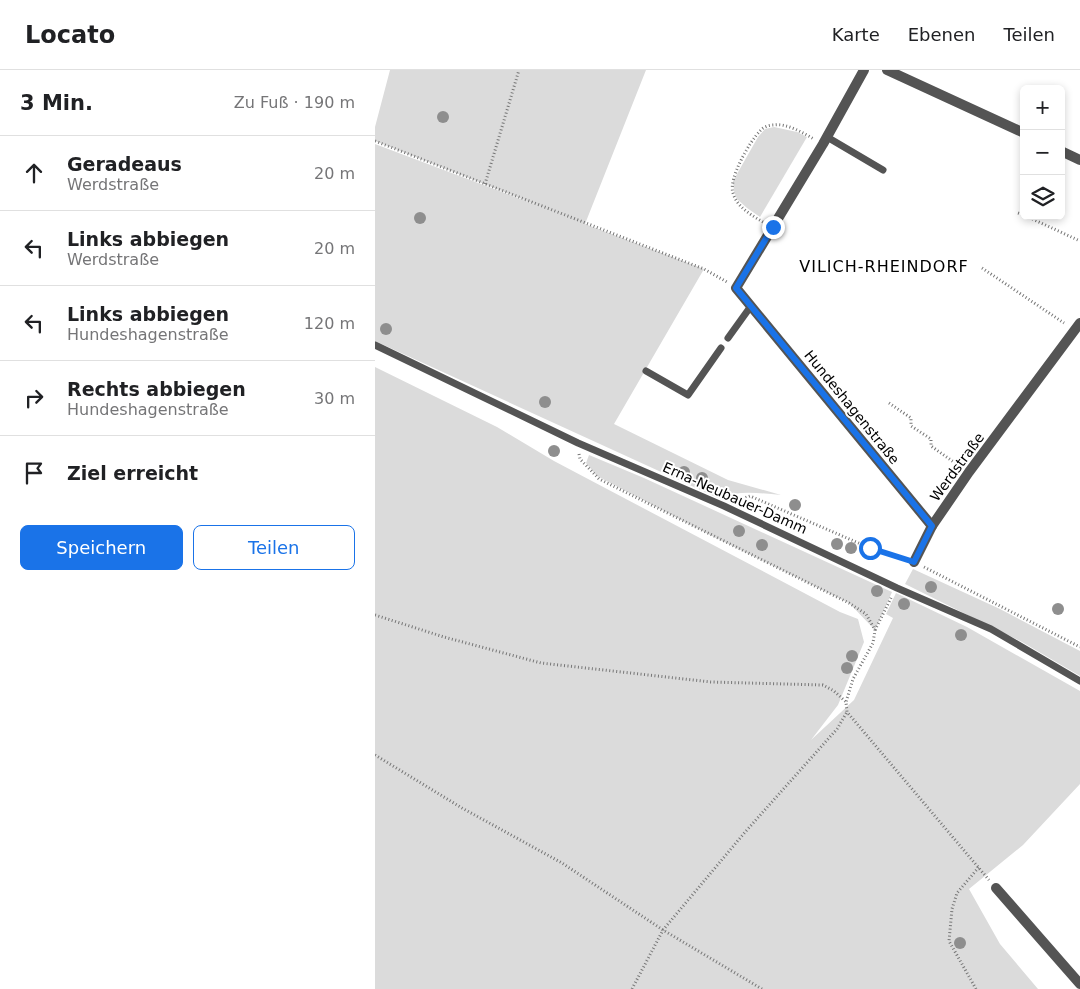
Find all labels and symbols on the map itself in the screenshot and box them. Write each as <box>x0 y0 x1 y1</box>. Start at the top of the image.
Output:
route end <box>762 216 785 239</box>
district label: VILICH-RHEINDORF <box>799 257 969 276</box>
street label: Hundeshagenstraße <box>801 347 903 467</box>
street label: Werdstraße <box>927 430 987 504</box>
street label: Erna-Neubauer-Damm <box>660 459 810 537</box>
route start <box>859 537 882 560</box>

